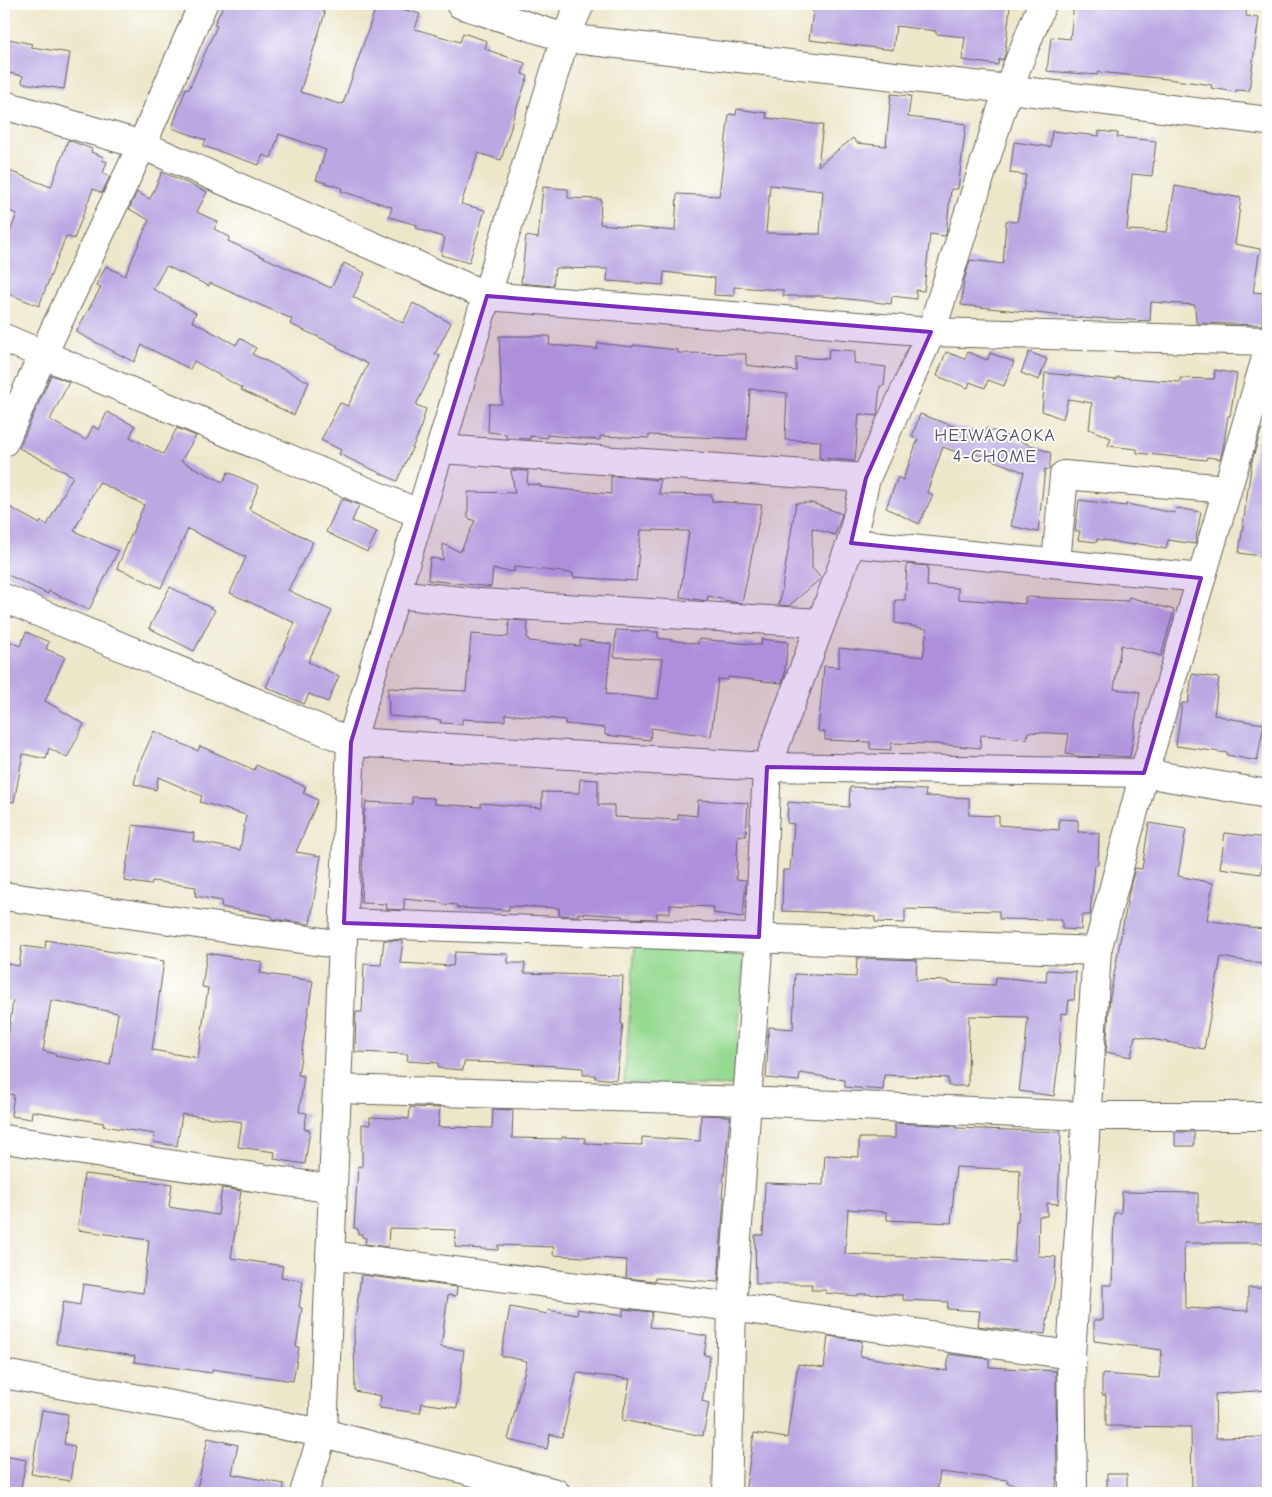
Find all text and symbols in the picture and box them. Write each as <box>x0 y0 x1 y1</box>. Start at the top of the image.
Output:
district label: HEIWAGAOKA 4-CHOME <box>934 425 1056 467</box>

